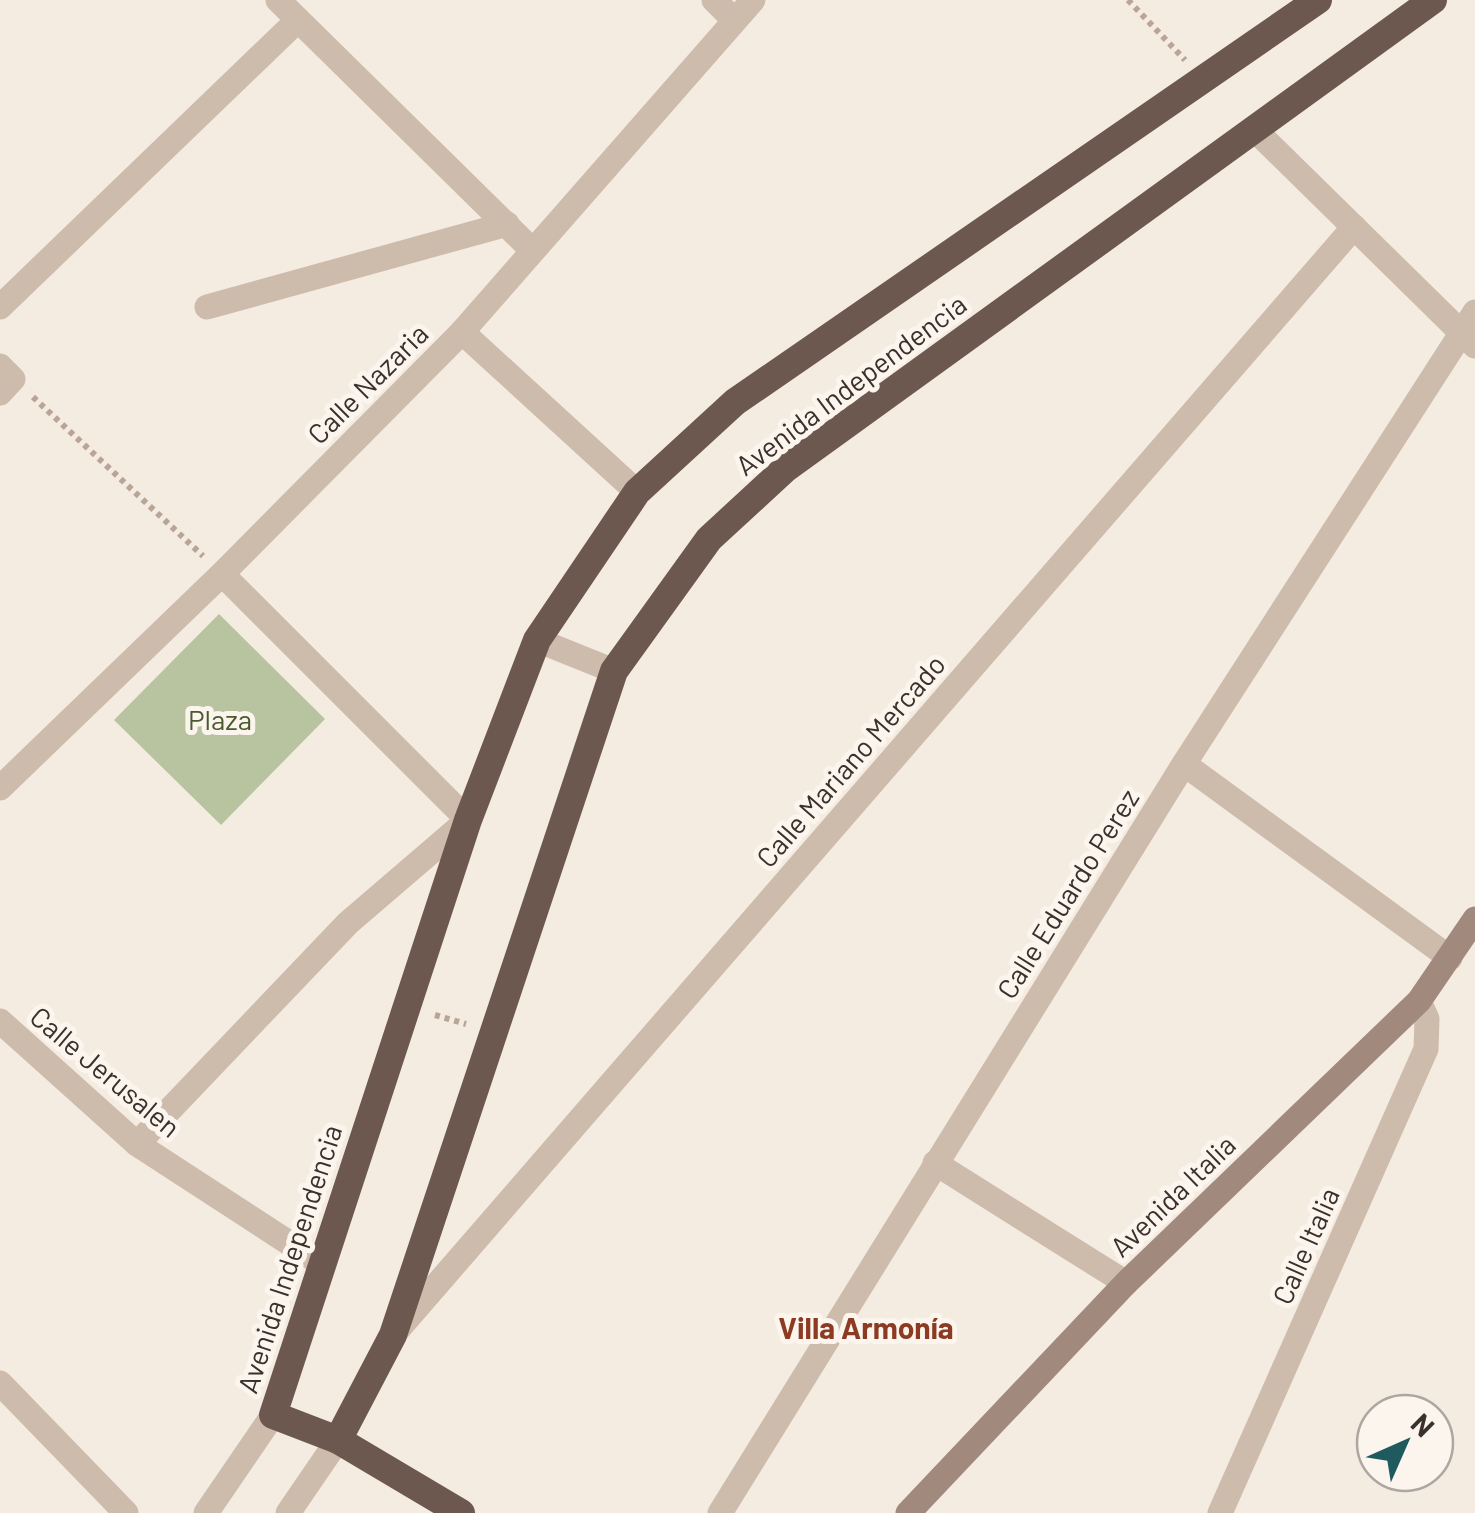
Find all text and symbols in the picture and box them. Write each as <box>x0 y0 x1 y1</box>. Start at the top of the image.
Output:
street label: Avenida Independencia <box>728 286 972 482</box>
street label: Calle Nazaria <box>300 316 435 451</box>
street label: Calle Mariano Mercado <box>749 647 952 874</box>
park label: Plaza <box>188 702 252 736</box>
street label: Calle Eduardo Perez <box>989 782 1145 1005</box>
street label: Calle Jerusalen <box>24 999 187 1144</box>
street label: Avenida Independencia <box>230 1120 348 1397</box>
street label: Avenida Italia <box>1103 1127 1242 1263</box>
street label: Calle Italia <box>1264 1182 1346 1309</box>
district label: Villa Armonía <box>778 1309 954 1345</box>
north arrow <box>1355 1393 1455 1493</box>
text: N <box>1405 1406 1442 1443</box>

